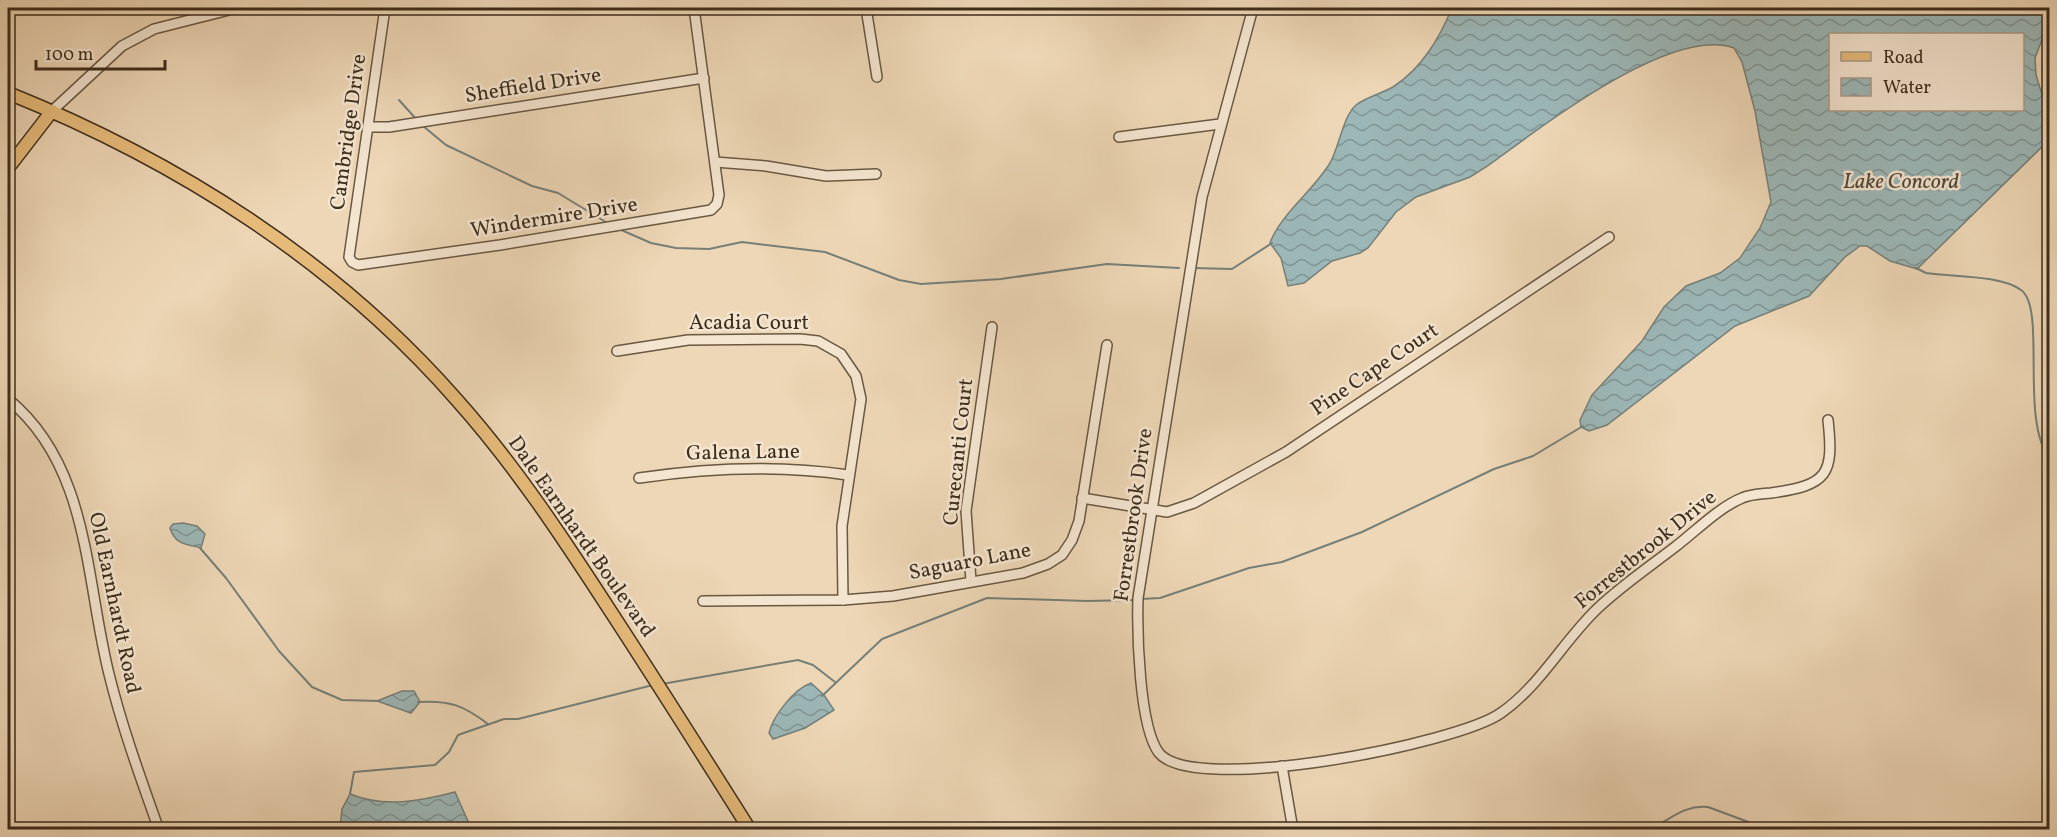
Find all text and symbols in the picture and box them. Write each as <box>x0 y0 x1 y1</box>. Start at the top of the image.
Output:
scale bar <box>36 33 165 71</box>
legend <box>1829 33 2024 111</box>
text: 100 m <box>45 43 94 68</box>
text: Road <box>1883 46 1924 71</box>
street label: Cambridge Drive <box>324 52 374 212</box>
street label: Sheffield Drive <box>463 61 603 111</box>
text: Water <box>1883 76 1931 101</box>
water label: Lake Concord <box>1843 167 1959 198</box>
street label: Windermire Drive <box>468 190 640 246</box>
street label: Acadia Court <box>689 309 809 338</box>
street label: Pine Cape Court <box>1305 316 1445 424</box>
street label: Curecanti Court <box>937 377 981 527</box>
street label: Forrestbrook Drive <box>1107 426 1161 604</box>
street label: Dale Earnhardt Boulevard <box>500 430 662 644</box>
street label: Galena Lane <box>686 438 800 468</box>
street label: Forrestbrook Drive <box>1569 484 1723 616</box>
street label: Old Earnhardt Road <box>81 510 147 696</box>
street label: Saguaro Lane <box>906 536 1034 588</box>

